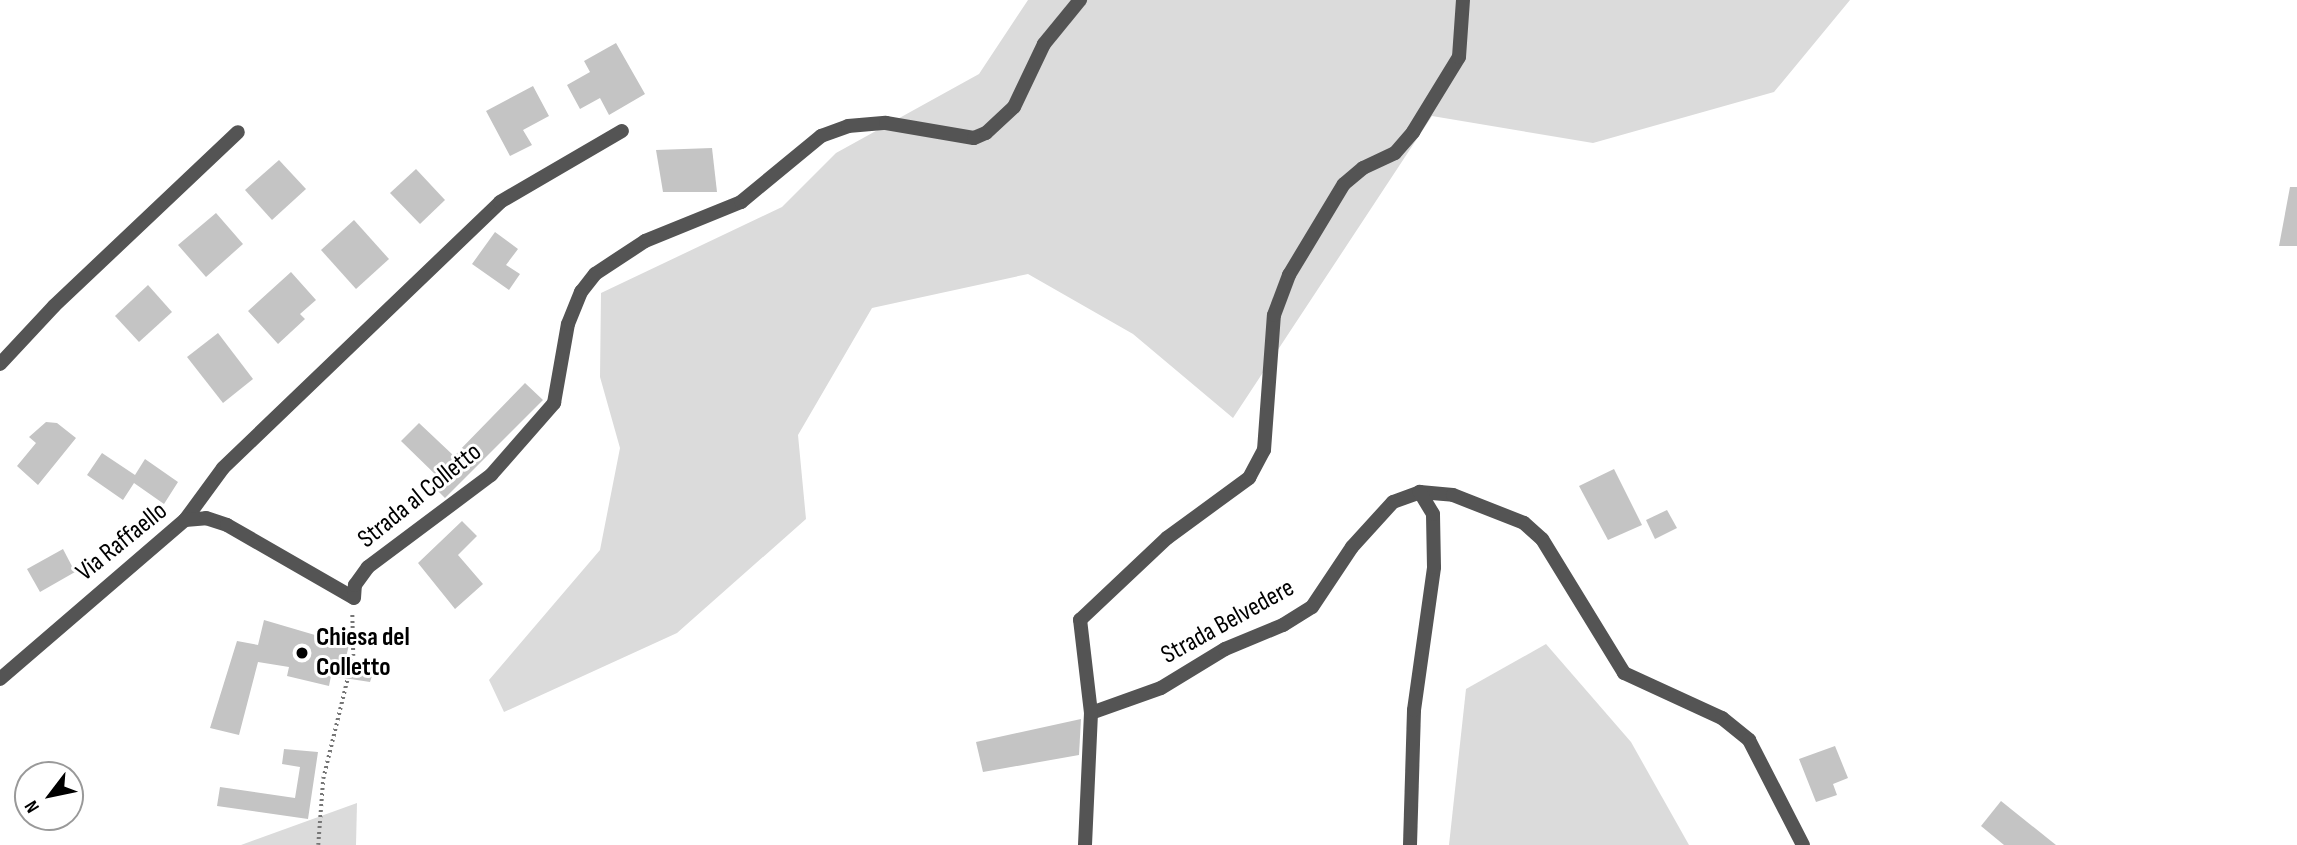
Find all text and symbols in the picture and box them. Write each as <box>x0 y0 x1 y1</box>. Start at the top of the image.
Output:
street label: Strada al Colletto <box>352 437 488 555</box>
street label: Via Raffaello <box>70 496 174 588</box>
street label: Strada Belvedere <box>1156 573 1300 671</box>
place label: Chiesa del Colletto <box>316 622 410 684</box>
marker: Chiesa del Colletto <box>294 645 310 661</box>
north arrow <box>14 761 84 831</box>
text: N <box>20 796 45 817</box>

